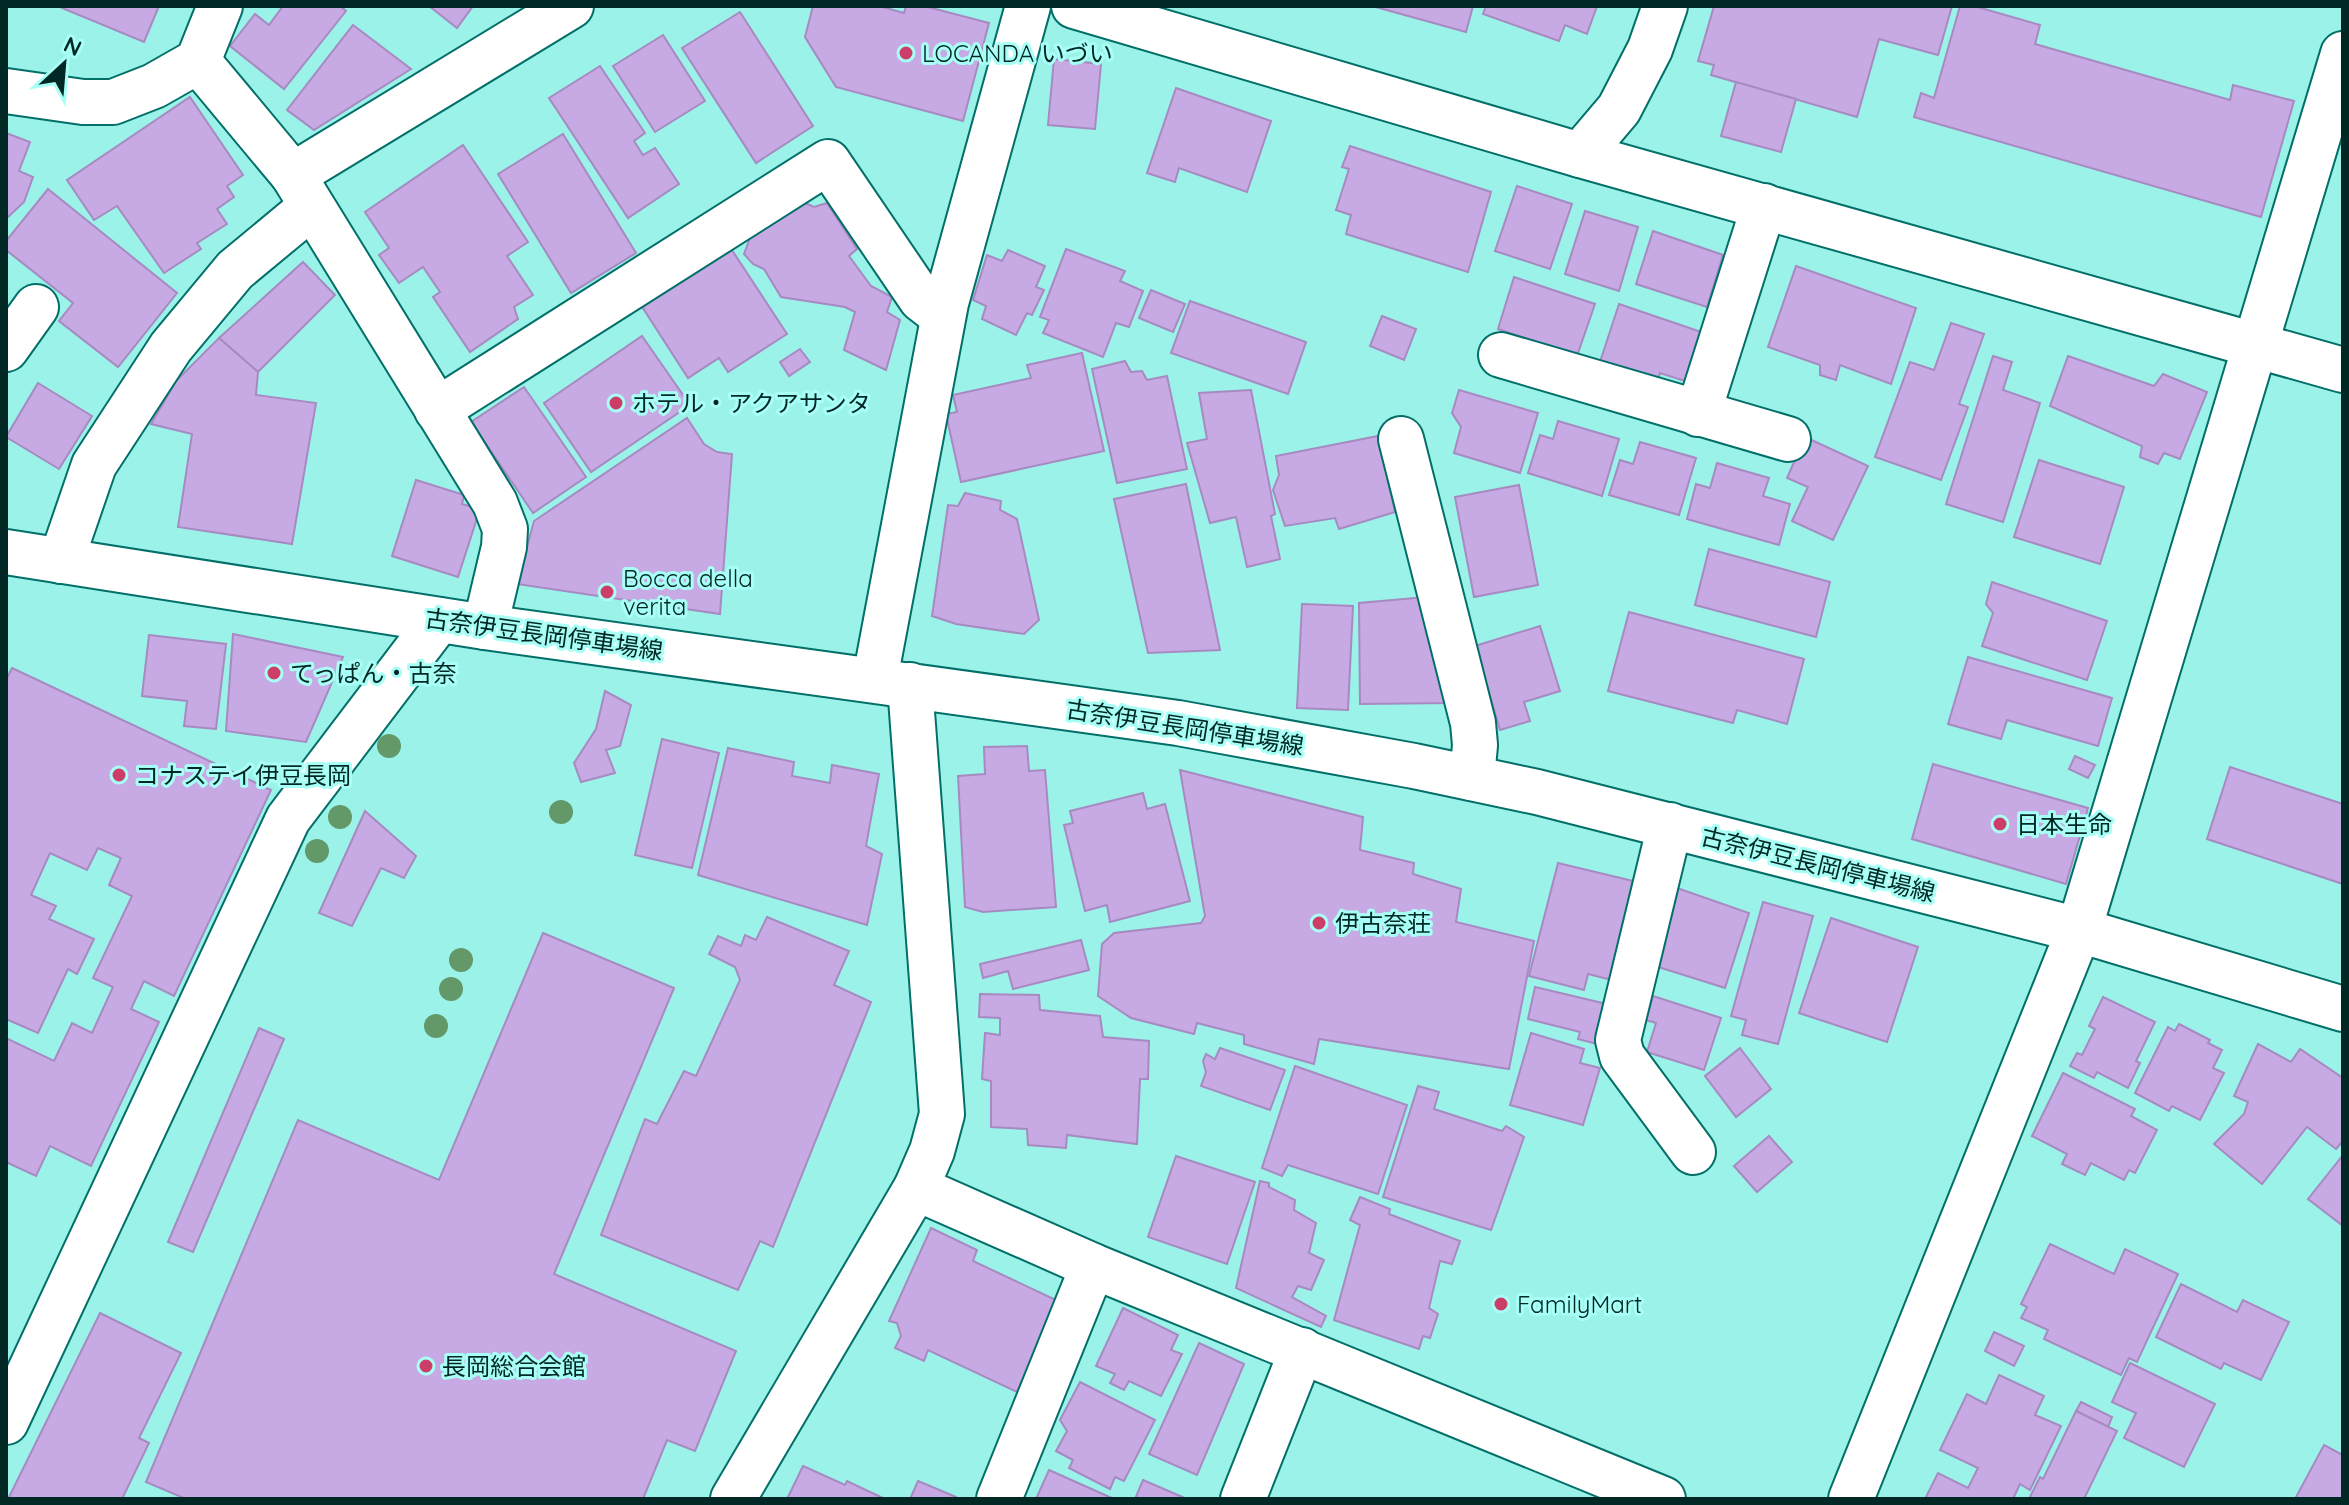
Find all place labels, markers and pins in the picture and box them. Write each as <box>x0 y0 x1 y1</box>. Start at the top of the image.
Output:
place label: LOCANDA いづい <box>922 38 1113 68</box>
marker: LOCANDA いづい <box>897 44 915 62</box>
place label: ホテル・アクアサンタ <box>632 388 871 418</box>
marker: ホテル・アクアサンタ <box>607 394 625 412</box>
place label: Bocca della verita <box>623 563 753 621</box>
marker: Bocca della verita <box>598 583 616 601</box>
place label: てっぱん・古奈 <box>290 658 457 688</box>
marker: てっぱん・古奈 <box>265 664 283 682</box>
place label: コナステイ伊豆長岡 <box>135 760 351 790</box>
marker: コナステイ伊豆長岡 <box>110 766 128 784</box>
place label: 日本生命 <box>2016 809 2112 839</box>
marker: 日本生命 <box>1991 815 2009 833</box>
place label: 伊古奈荘 <box>1335 908 1431 938</box>
marker: 伊古奈荘 <box>1310 914 1328 932</box>
place label: FamilyMart <box>1517 1289 1642 1319</box>
marker: FamilyMart <box>1492 1295 1510 1313</box>
place label: 長岡総合会館 <box>442 1351 586 1381</box>
marker: 長岡総合会館 <box>417 1357 435 1375</box>

